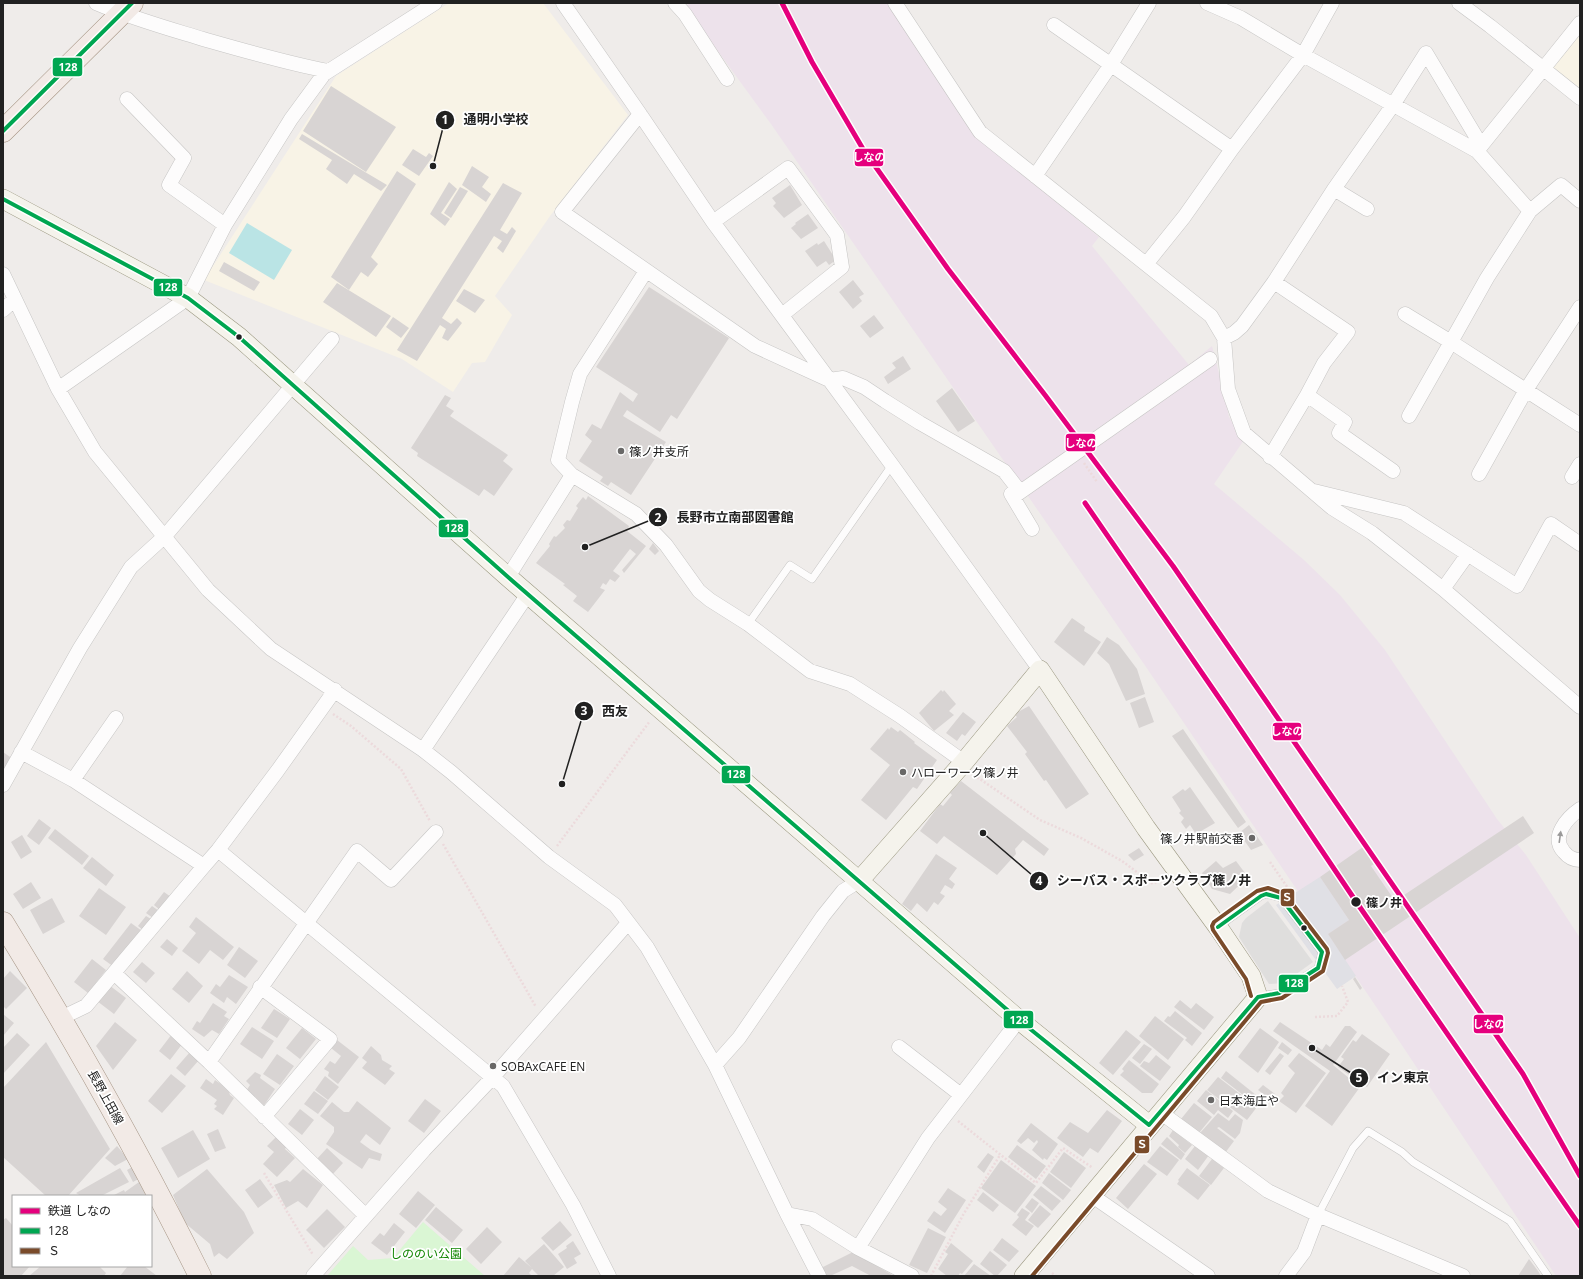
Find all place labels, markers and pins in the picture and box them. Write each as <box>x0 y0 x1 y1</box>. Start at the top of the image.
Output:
callout: 通明小学校 <box>435 107 536 132</box>
unlabelled marker <box>234 332 244 342</box>
place label: 篠ノ井支所 <box>629 443 689 460</box>
marker: 篠ノ井支所 <box>616 446 626 456</box>
callout: 長野市立南部図書館 <box>648 505 801 530</box>
callout: 西友 <box>574 698 636 723</box>
place label: ハローワーク篠ノ井 <box>911 764 1019 781</box>
marker: ハローワーク篠ノ井 <box>898 767 908 777</box>
place label: 篠ノ井駅前交番 <box>1160 830 1244 847</box>
marker: 篠ノ井駅前交番 <box>1247 833 1257 843</box>
callout: シーバス・スポーツクラブ篠ノ井 <box>1029 868 1260 893</box>
place label: 篠ノ井 <box>1366 894 1402 911</box>
marker: 篠ノ井 <box>1349 895 1363 909</box>
unlabelled marker <box>1299 923 1309 933</box>
place label: SOBAxCAFE EN <box>501 1058 585 1075</box>
marker: SOBAxCAFE EN <box>488 1061 498 1071</box>
callout: イン東京 <box>1349 1065 1437 1090</box>
place label: 日本海庄や <box>1219 1092 1279 1109</box>
marker: 日本海庄や <box>1206 1095 1216 1105</box>

